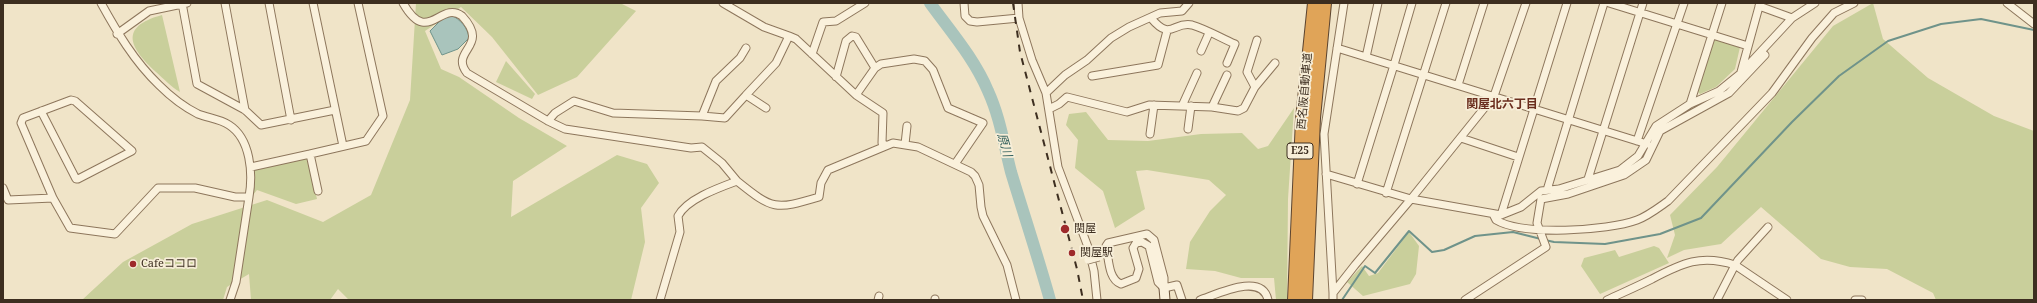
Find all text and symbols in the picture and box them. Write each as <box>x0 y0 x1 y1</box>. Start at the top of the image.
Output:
street label: 西名阪自動車道 <box>1295 52 1315 130</box>
district label: 関屋北六丁目 <box>1466 98 1538 112</box>
water label: 原川 <box>994 131 1014 159</box>
road number: E25 <box>1287 143 1313 159</box>
place label: 関屋 <box>1074 222 1096 236</box>
marker: 関屋 <box>1059 223 1071 235</box>
place label: 関屋駅 <box>1080 246 1113 260</box>
marker: 関屋駅 <box>1067 248 1077 258</box>
place label: Cafeココロ <box>141 257 197 271</box>
marker: Cafeココロ <box>128 259 138 269</box>

